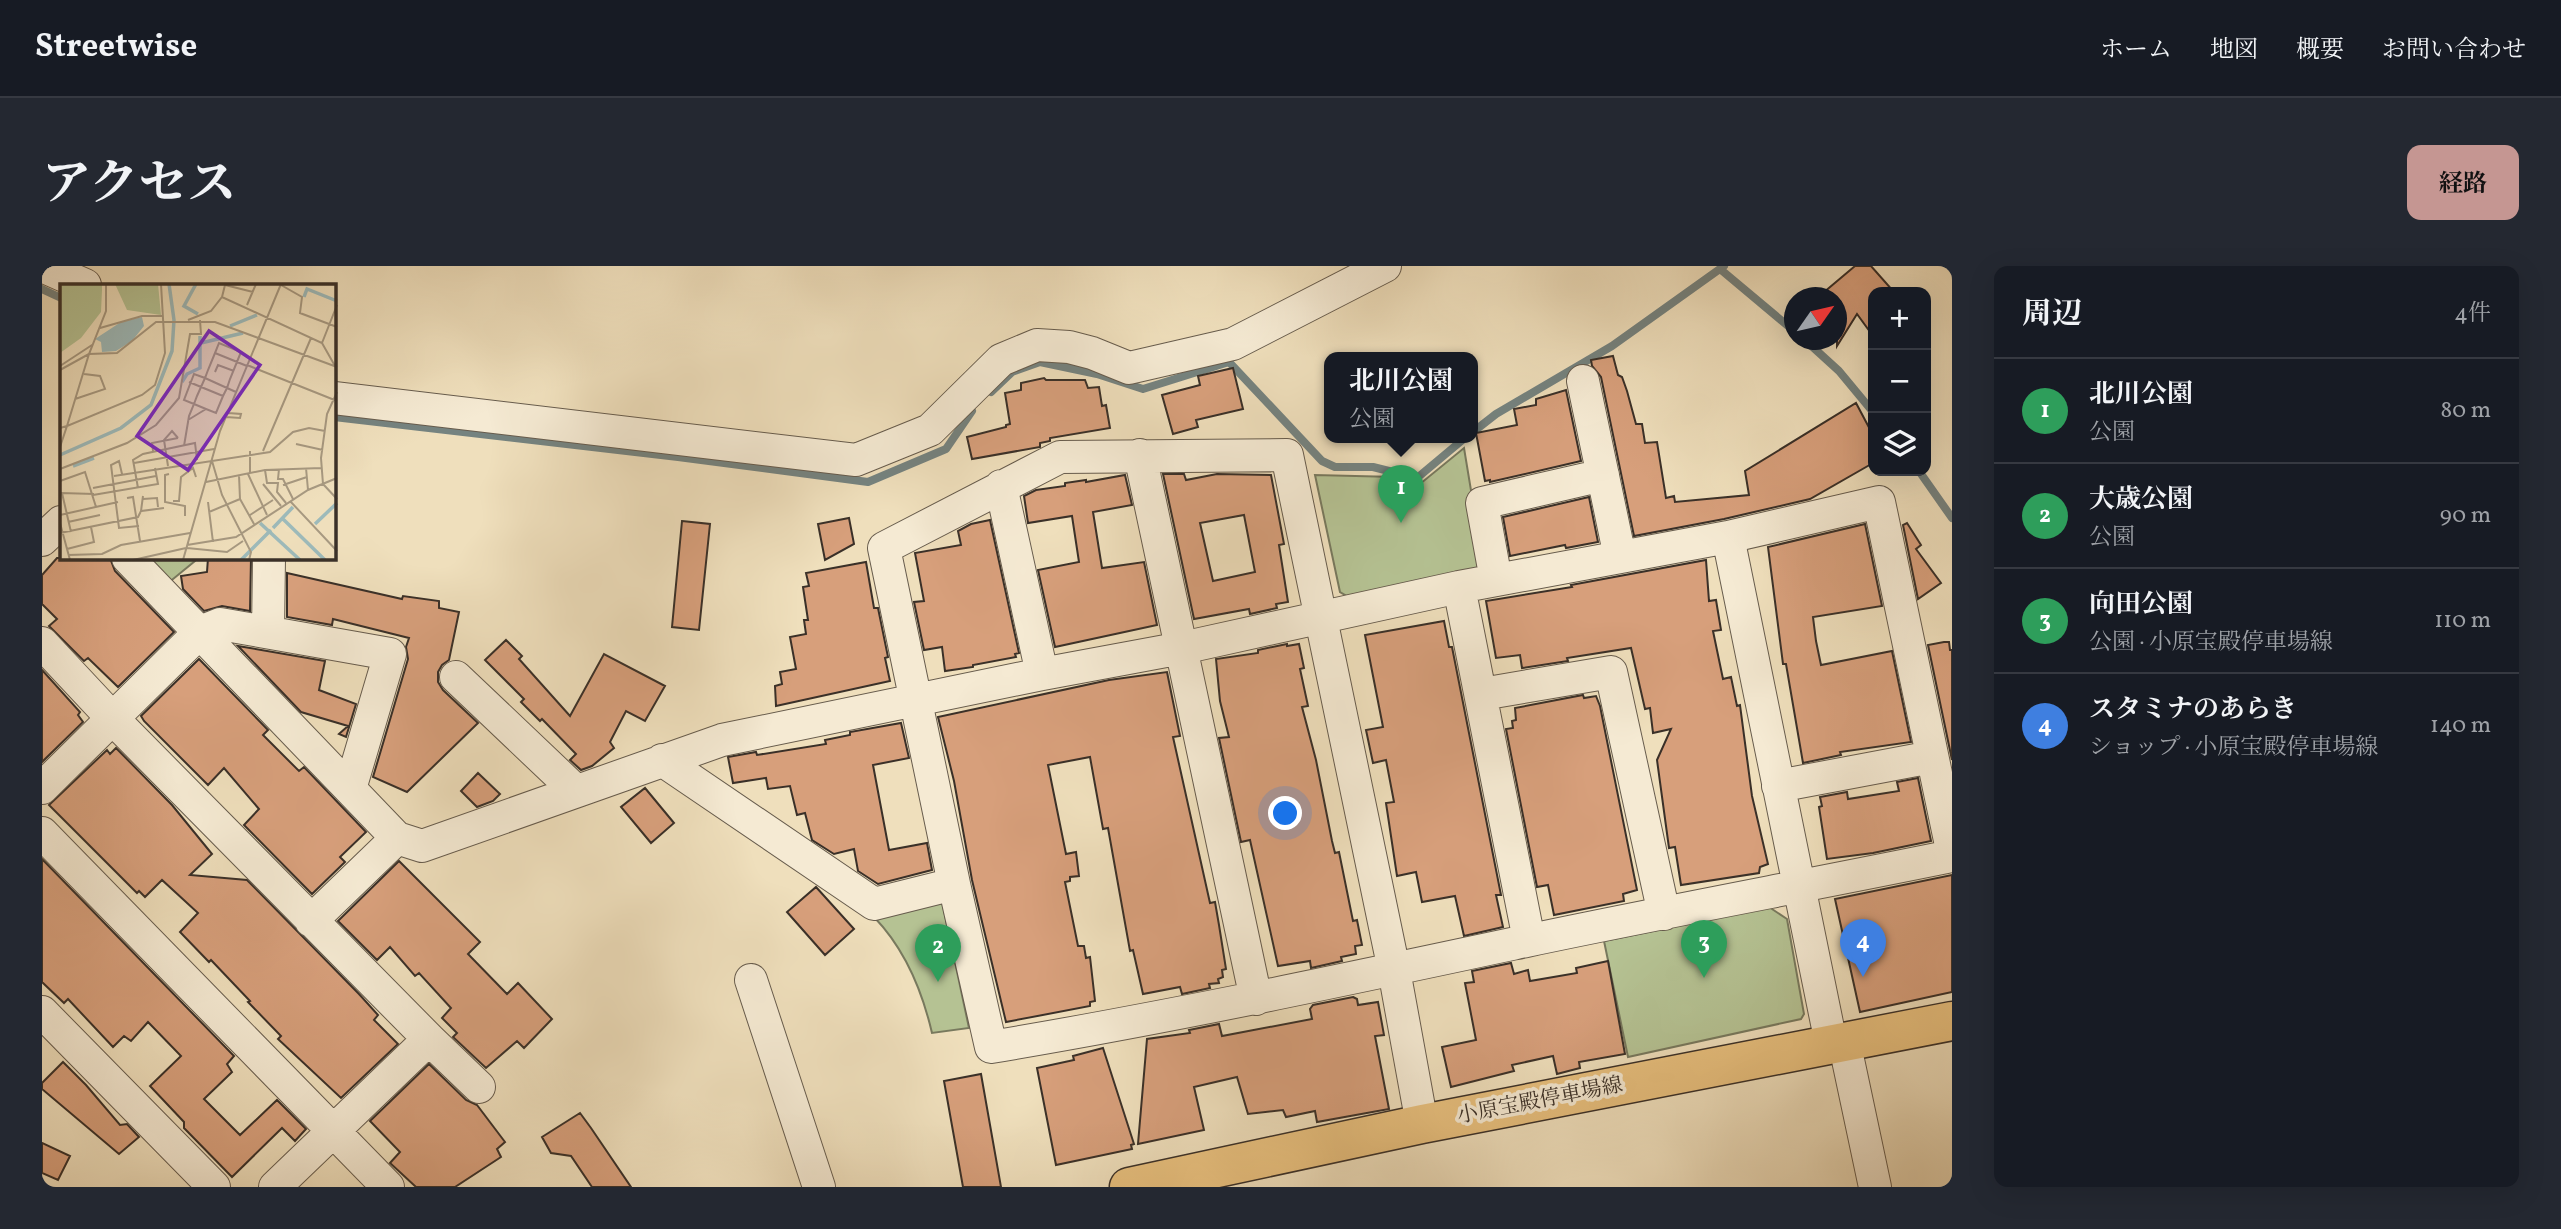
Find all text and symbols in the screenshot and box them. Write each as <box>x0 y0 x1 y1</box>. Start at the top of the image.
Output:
text: Streetwise <box>35 25 197 71</box>
text: ホーム <box>2100 34 2172 68</box>
text: 地図 <box>2210 34 2258 68</box>
text: 概要 <box>2296 34 2344 68</box>
text: お問い合わせ <box>2382 34 2526 68</box>
button: 経路 <box>2407 145 2519 220</box>
text: アクセス <box>42 152 237 221</box>
inset map <box>60 284 336 560</box>
north arrow <box>1784 287 1847 350</box>
map controls <box>1868 287 1931 476</box>
button: + <box>1868 287 1931 350</box>
text: 周辺 <box>2022 294 2082 336</box>
text: 4件 <box>2454 298 2491 330</box>
button: − <box>1868 350 1931 413</box>
popup <box>1324 352 1478 443</box>
text: 北川公園 <box>1349 364 1453 400</box>
text: 北川公園 <box>2089 377 2193 413</box>
text: 1 <box>2040 395 2050 427</box>
text: 80 m <box>2441 395 2491 427</box>
text: 公園 <box>1349 404 1395 436</box>
button: layers <box>1868 413 1931 476</box>
text: 公園 <box>2089 417 2135 449</box>
pin: 1 <box>1378 465 1424 523</box>
text: 大歳公園 <box>2089 482 2193 518</box>
text: 2 <box>2039 500 2051 532</box>
text: 90 m <box>2440 500 2491 532</box>
text: 公園 <box>2089 522 2135 554</box>
text: 向田公園 <box>2089 587 2193 623</box>
text: 3 <box>2039 605 2051 637</box>
text: 110 m <box>2434 605 2491 637</box>
text: 公園 · 小原宝殿停車場線 <box>2089 627 2333 659</box>
text: スタミナのあらき <box>2089 692 2297 728</box>
text: 4 <box>2038 710 2052 742</box>
text: 140 m <box>2430 710 2491 742</box>
text: ショップ · 小原宝殿停車場線 <box>2089 732 2378 764</box>
your location <box>1268 796 1302 830</box>
pin: 4 <box>1840 919 1886 977</box>
pin: 3 <box>1681 920 1727 978</box>
pin: 2 <box>915 924 961 982</box>
street label: 小原宝殿停車場線 <box>1455 1071 1625 1131</box>

